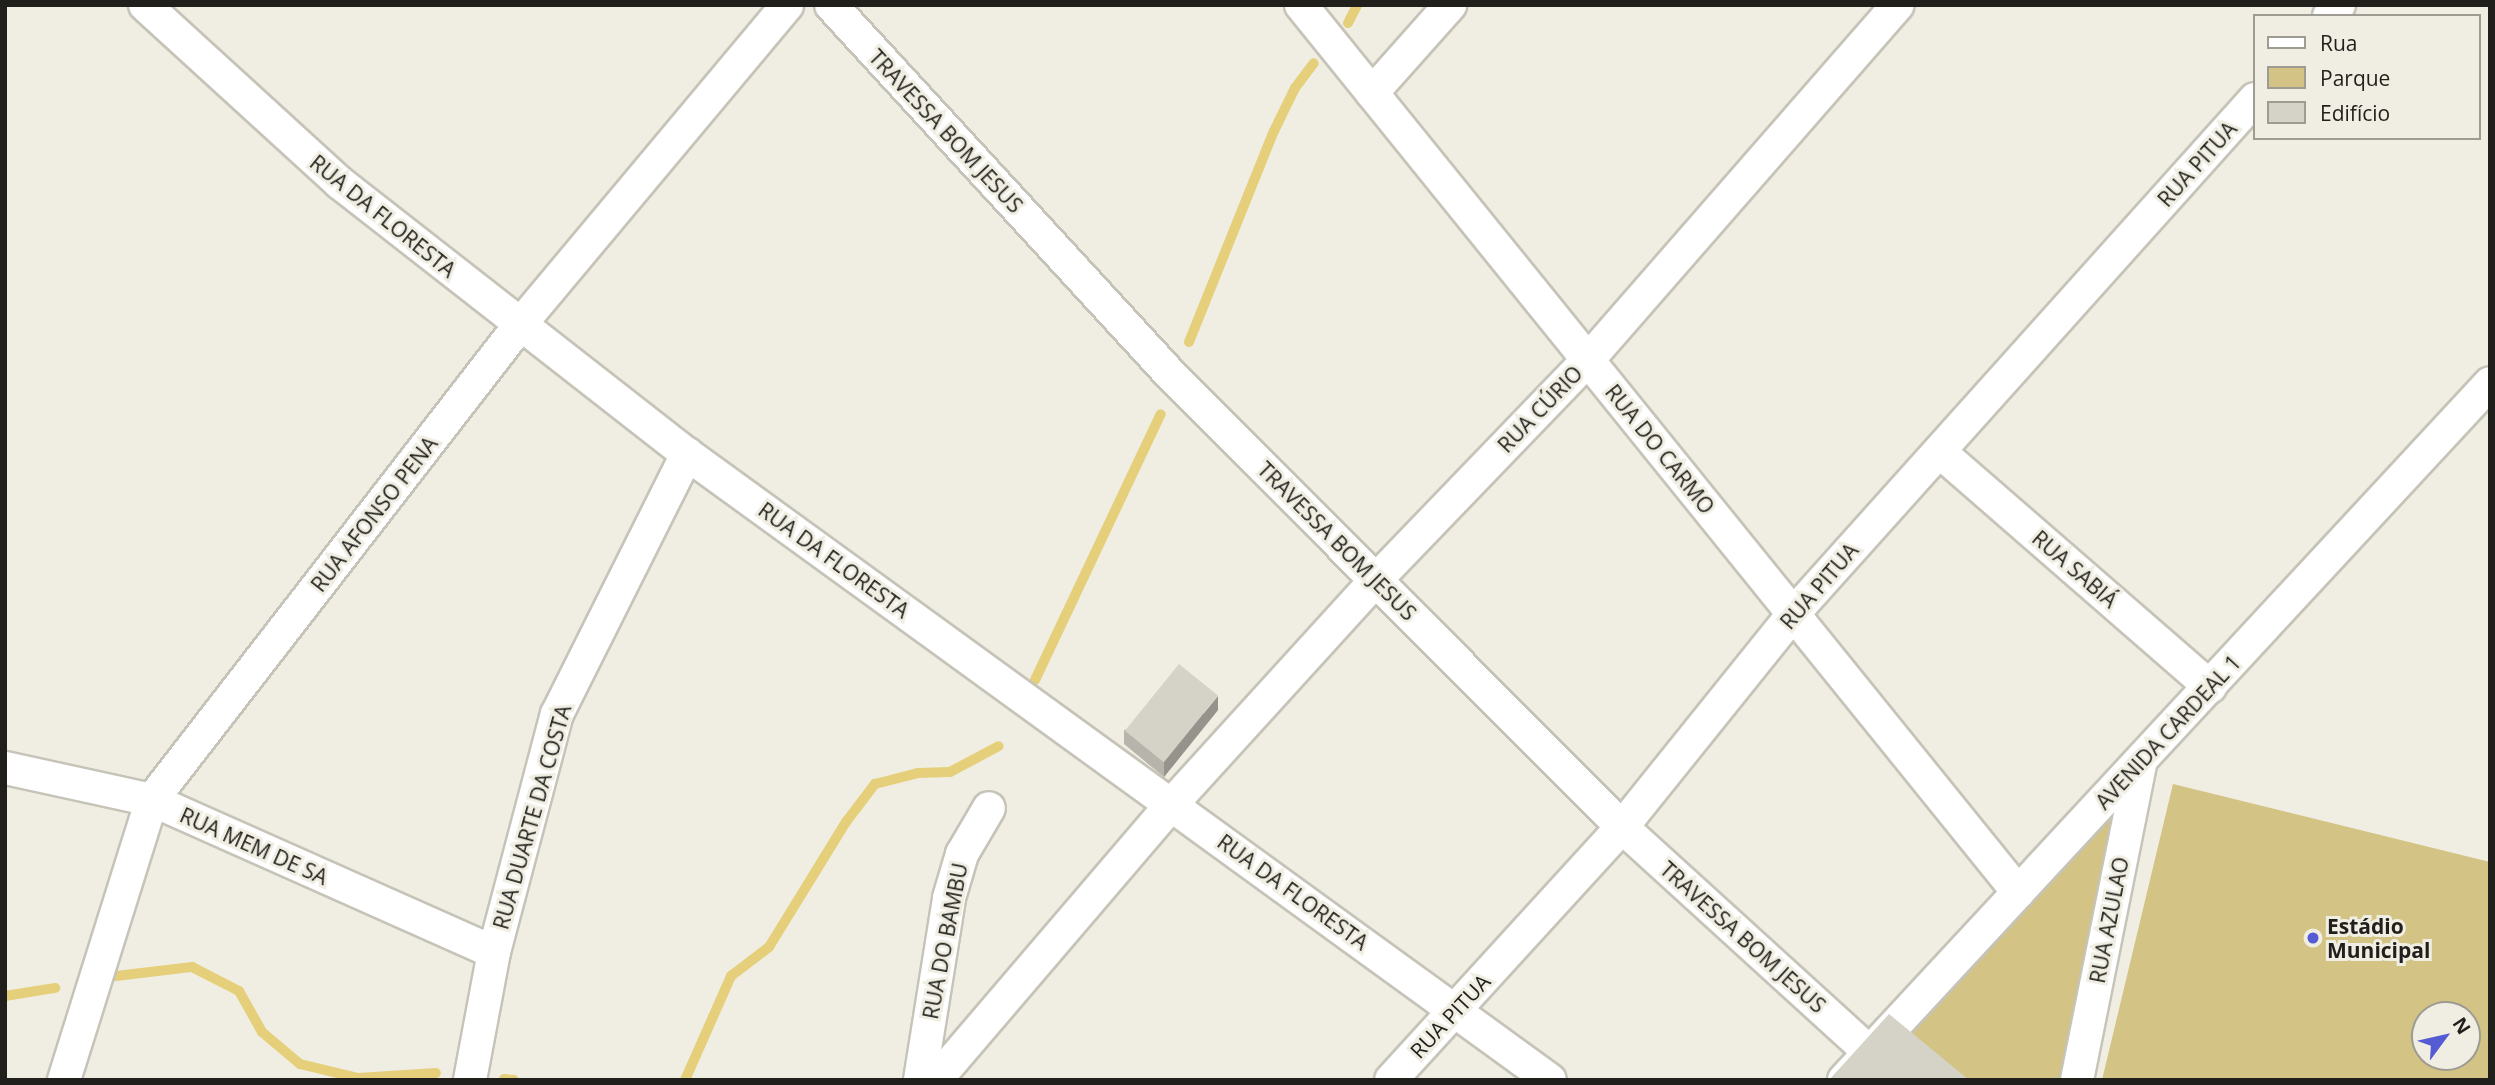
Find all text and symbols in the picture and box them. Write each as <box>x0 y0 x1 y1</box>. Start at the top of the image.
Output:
legend <box>2254 14 2481 140</box>
text: Rua <box>2320 29 2358 57</box>
street label: TRAVESSA BOM JESUS <box>864 44 1028 218</box>
text: Parque <box>2320 64 2390 92</box>
text: Edifício <box>2320 99 2390 127</box>
street label: RUA PITUA <box>2152 116 2242 212</box>
street label: RUA DA FLORESTA <box>305 150 461 282</box>
street label: RUA CÚRIO <box>1492 360 1588 458</box>
street label: RUA DO CARMO <box>1600 379 1720 519</box>
street label: RUA AFONSO PENA <box>306 431 442 597</box>
street label: TRAVESSA BOM JESUS <box>1253 457 1421 625</box>
street label: RUA DA FLORESTA <box>754 497 914 623</box>
street label: RUA SABIÁ <box>2027 525 2123 613</box>
street label: RUA PITUA <box>1775 538 1863 634</box>
street label: AVENIDA CARDEAL 1 <box>2090 650 2246 814</box>
street label: RUA DUARTE DA COSTA <box>488 702 576 932</box>
street label: RUA MEM DE SA <box>176 802 332 890</box>
street label: RUA DA FLORESTA <box>1213 829 1373 955</box>
street label: RUA AZULAO <box>2084 855 2134 985</box>
street label: TRAVESSA BOM JESUS <box>1655 856 1831 1018</box>
street label: RUA DO BAMBU <box>917 861 973 1021</box>
place label: Estádio Municipal <box>2327 913 2430 963</box>
marker: Estádio Municipal <box>2305 930 2321 946</box>
street label: RUA PITUA <box>1405 969 1495 1063</box>
north arrow <box>2411 1001 2481 1071</box>
text: N <box>2447 1012 2477 1039</box>

